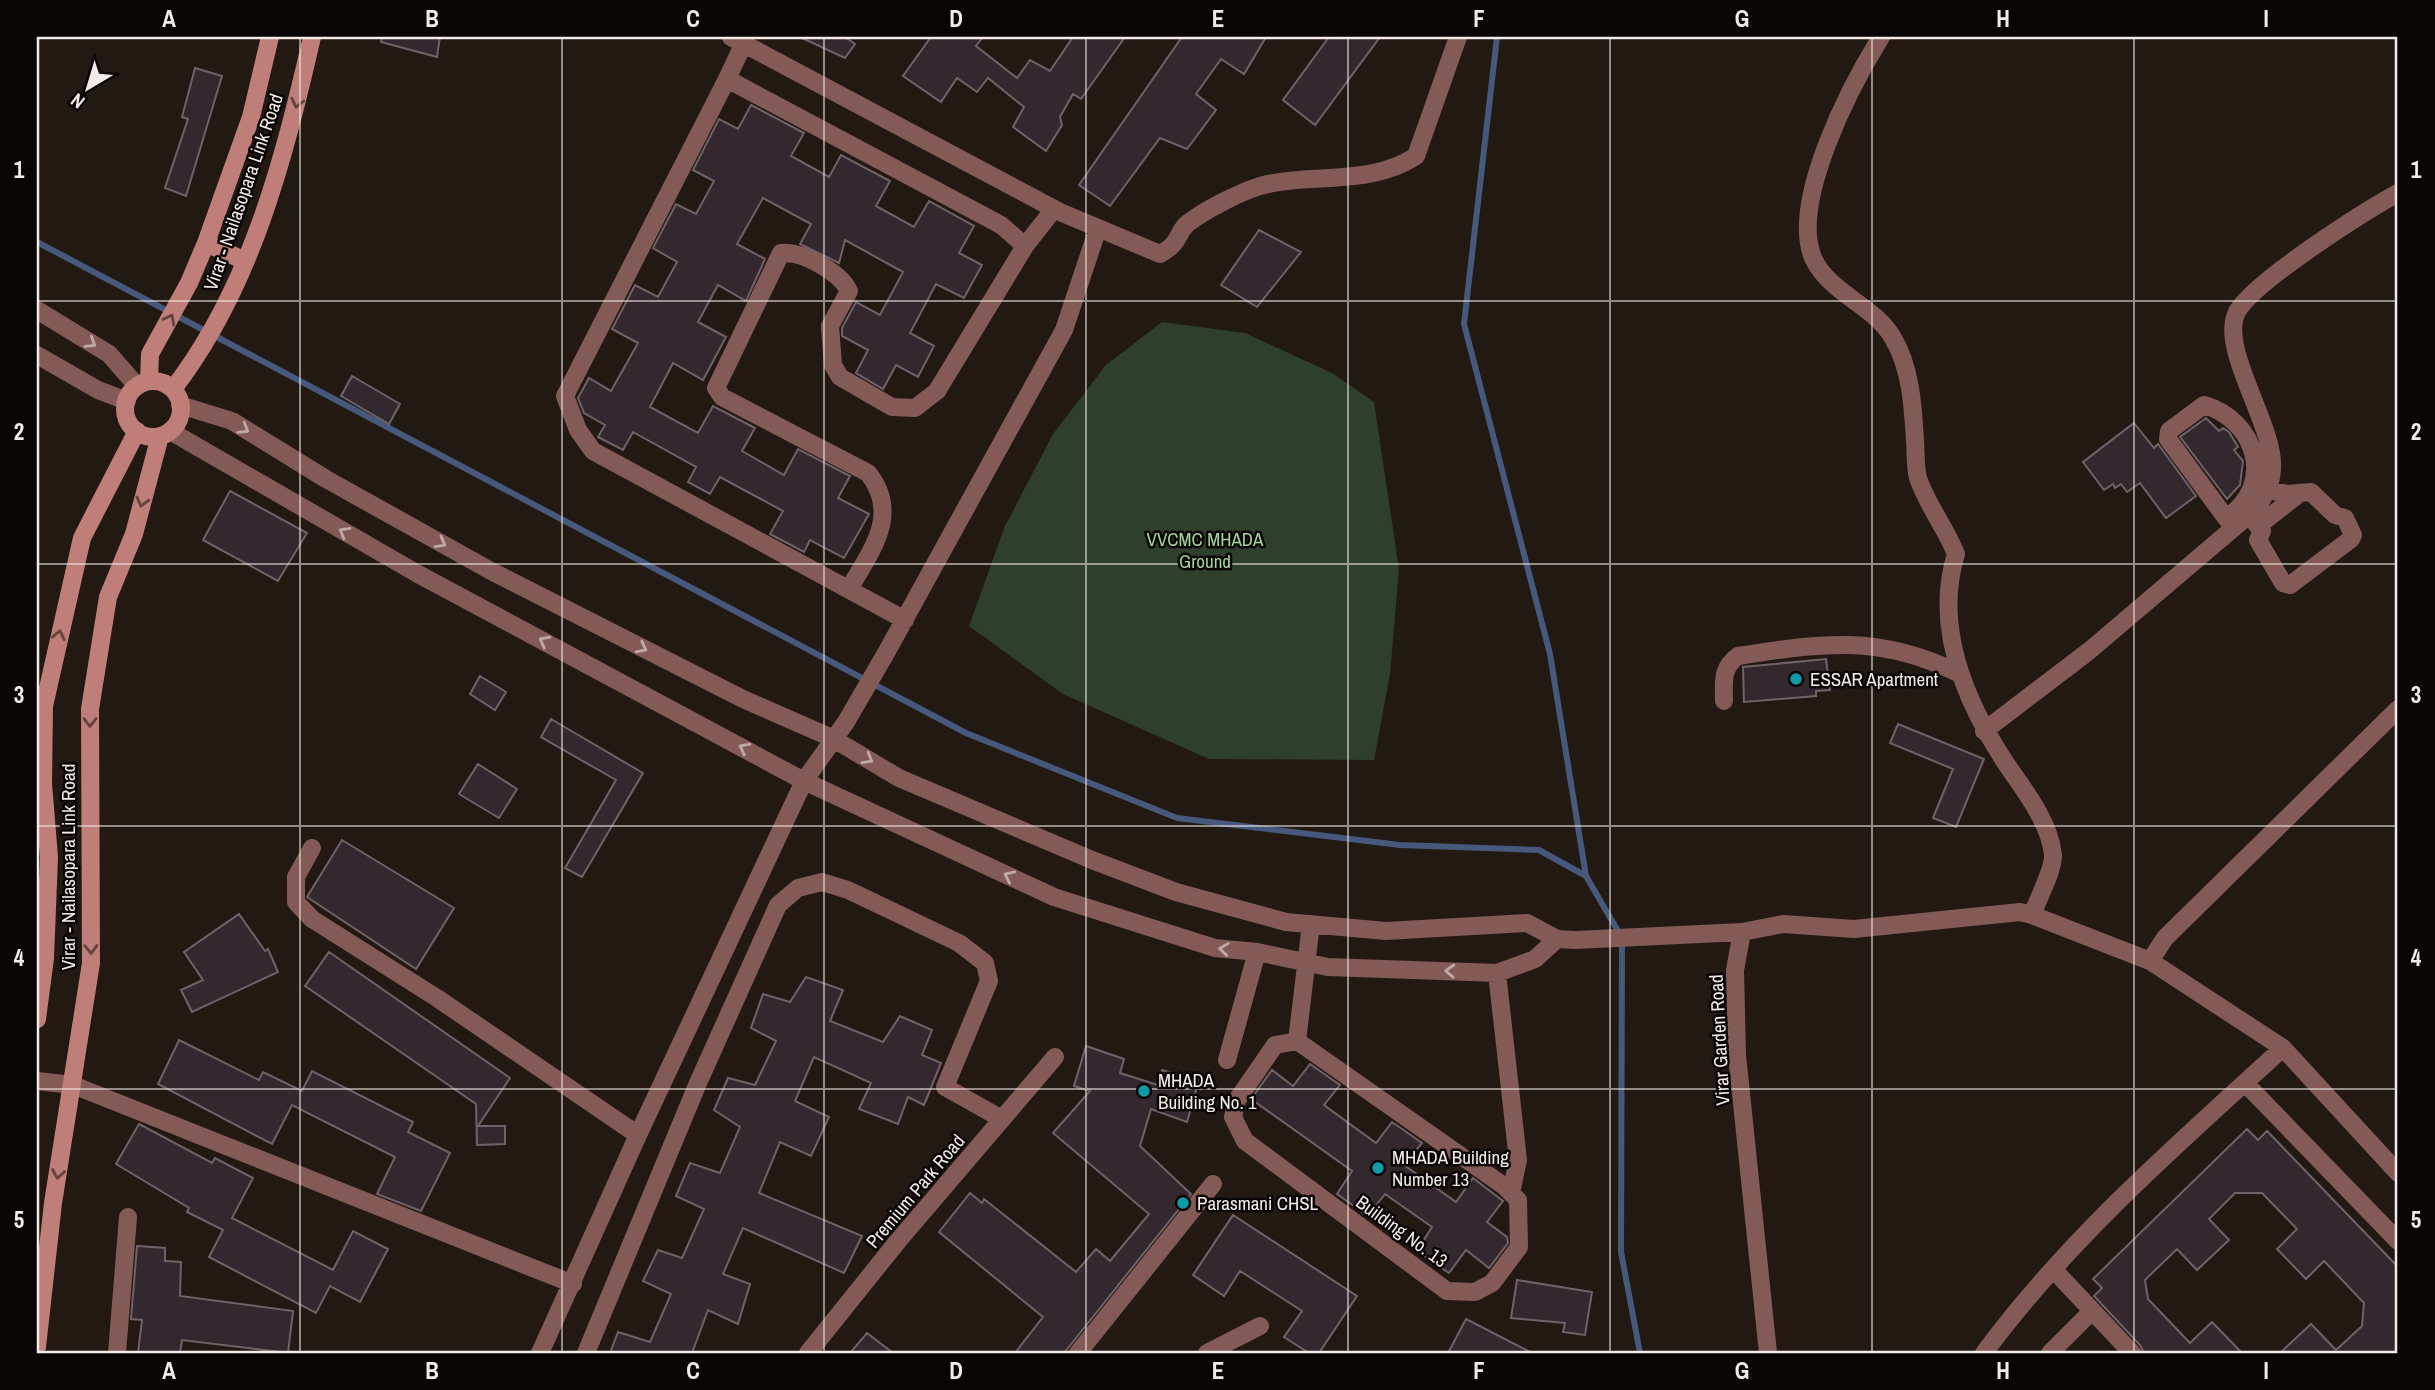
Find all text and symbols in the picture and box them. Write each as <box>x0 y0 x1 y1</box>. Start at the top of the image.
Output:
text: A <box>162 3 176 34</box>
text: B <box>425 3 439 34</box>
text: C <box>686 3 700 34</box>
text: D <box>949 3 963 34</box>
text: E <box>1212 3 1224 34</box>
text: F <box>1473 3 1485 34</box>
text: G <box>1735 3 1749 34</box>
text: H <box>1996 3 2010 34</box>
text: I <box>2263 3 2269 34</box>
north arrow <box>52 52 122 122</box>
text: N <box>65 88 90 115</box>
street label: Virar - Nailasopara Link Road <box>197 90 289 294</box>
one-way arrow <box>290 97 305 109</box>
text: 1 <box>14 154 25 185</box>
text: 1 <box>2411 154 2422 185</box>
one-way arrow <box>161 313 175 326</box>
one-way arrow <box>83 335 96 348</box>
text: 2 <box>14 416 24 447</box>
text: 2 <box>2411 416 2421 447</box>
one-way arrow <box>236 420 249 433</box>
one-way arrow <box>136 496 151 508</box>
park label: VVCMC MHADA Ground <box>1147 526 1264 574</box>
one-way arrow <box>338 528 351 541</box>
one-way arrow <box>434 535 446 548</box>
one-way arrow <box>50 629 65 641</box>
one-way arrow <box>539 635 551 649</box>
one-way arrow <box>635 640 647 654</box>
place label: ESSAR Apartment <box>1810 666 1939 692</box>
marker: ESSAR Apartment <box>1788 671 1804 687</box>
text: 3 <box>14 679 24 710</box>
text: 3 <box>2411 679 2421 710</box>
one-way arrow <box>82 717 98 728</box>
one-way arrow <box>739 743 752 756</box>
one-way arrow <box>861 751 874 764</box>
street label: Virar - Nailasopara Link Road <box>55 764 81 970</box>
one-way arrow <box>1004 870 1016 884</box>
one-way arrow <box>1218 941 1230 956</box>
text: 4 <box>14 942 25 973</box>
text: 4 <box>2411 942 2422 973</box>
one-way arrow <box>83 945 99 955</box>
one-way arrow <box>1444 964 1455 979</box>
street label: Virar Garden Road <box>1703 974 1735 1106</box>
place label: MHADA Building No. 1 <box>1158 1067 1257 1115</box>
marker: MHADA Building No. 1 <box>1136 1083 1152 1099</box>
street label: Premium Park Road <box>860 1129 970 1253</box>
place label: MHADA Building Number 13 <box>1392 1144 1509 1192</box>
marker: MHADA Building Number 13 <box>1370 1160 1386 1176</box>
one-way arrow <box>51 1168 66 1180</box>
street label: Building No. 13 <box>1351 1189 1453 1273</box>
place label: Parasmani CHSL <box>1197 1190 1319 1216</box>
marker: Parasmani CHSL <box>1175 1195 1191 1211</box>
text: 5 <box>14 1204 24 1235</box>
text: 5 <box>2411 1204 2421 1235</box>
text: A <box>162 1355 176 1386</box>
text: B <box>425 1355 439 1386</box>
text: C <box>686 1355 700 1386</box>
text: D <box>949 1355 963 1386</box>
text: E <box>1212 1355 1224 1386</box>
text: F <box>1473 1355 1485 1386</box>
text: G <box>1735 1355 1749 1386</box>
text: H <box>1996 1355 2010 1386</box>
text: I <box>2263 1355 2269 1386</box>

